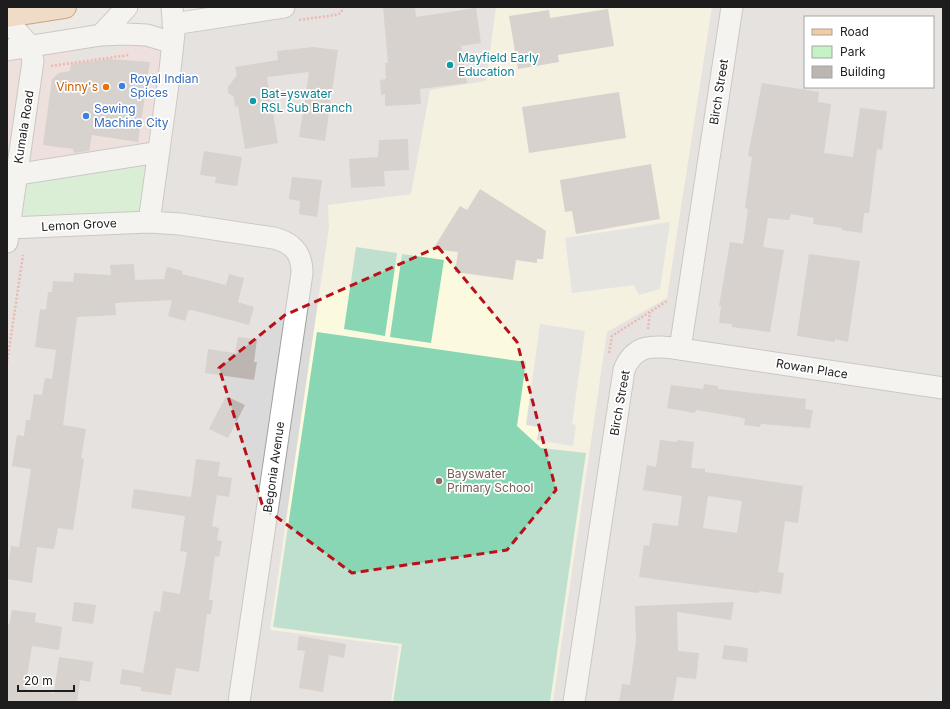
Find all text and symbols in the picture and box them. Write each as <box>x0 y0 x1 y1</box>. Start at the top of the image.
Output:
legend <box>804 16 934 88</box>
text: Road <box>840 24 869 39</box>
text: Park <box>840 44 866 59</box>
place label: Mayfield Early Education <box>458 50 539 79</box>
street label: Birch Street <box>706 58 731 126</box>
marker: Mayfield Early Education <box>445 60 455 70</box>
text: Building <box>840 64 885 79</box>
place label: Royal Indian Spices <box>130 71 199 100</box>
place label: Vinny's <box>56 79 98 94</box>
marker: Royal Indian Spices <box>117 81 127 91</box>
marker: Vinny's <box>101 82 111 92</box>
place label: Bat=yswater RSL Sub Branch <box>261 86 352 115</box>
street label: Kumala Road <box>10 89 37 165</box>
marker: Bat=yswater RSL Sub Branch <box>248 96 258 106</box>
place label: Sewing Machine City <box>94 101 169 130</box>
marker: Sewing Machine City <box>81 111 91 121</box>
street label: Lemon Grove <box>41 215 117 234</box>
street label: Rowan Place <box>775 355 849 382</box>
street label: Birch Street <box>606 369 633 437</box>
street label: Begonia Avenue <box>260 420 287 513</box>
place label: Bayswater Primary School <box>447 466 533 495</box>
marker: Bayswater Primary School <box>434 476 444 486</box>
scale bar <box>18 667 74 693</box>
text: 20 m <box>24 673 53 688</box>

